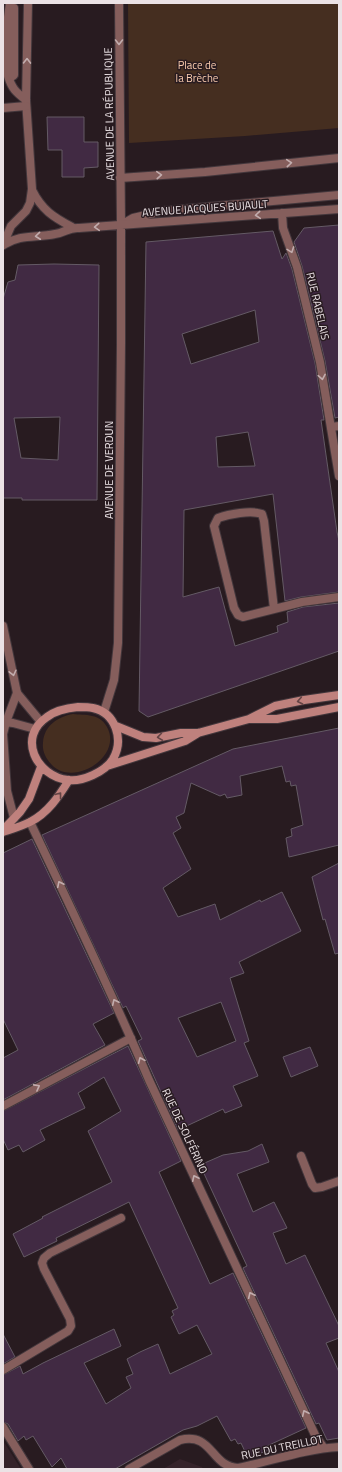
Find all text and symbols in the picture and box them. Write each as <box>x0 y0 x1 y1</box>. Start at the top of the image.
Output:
one-way arrow <box>115 39 123 45</box>
street label: AVENUE DE LA RÉPUBLIQUE <box>100 47 118 181</box>
park label: Place de la Brèche <box>176 57 219 86</box>
one-way arrow <box>23 58 31 64</box>
one-way arrow <box>286 159 292 168</box>
one-way arrow <box>156 170 162 179</box>
street label: AVENUE JACQUES BUJAULT <box>141 196 269 220</box>
one-way arrow <box>255 210 261 219</box>
one-way arrow <box>94 223 100 232</box>
one-way arrow <box>35 231 41 240</box>
one-way arrow <box>287 247 295 254</box>
street label: RUE RABELAIS <box>302 271 334 341</box>
one-way arrow <box>317 373 326 380</box>
street label: AVENUE DE VERDUN <box>101 421 117 519</box>
one-way arrow <box>8 670 16 677</box>
one-way arrow <box>297 696 304 704</box>
one-way arrow <box>157 732 163 741</box>
one-way arrow <box>54 792 61 799</box>
one-way arrow <box>57 881 65 889</box>
one-way arrow <box>112 999 120 1007</box>
one-way arrow <box>137 1057 145 1064</box>
one-way arrow <box>33 1085 41 1092</box>
street label: RUE DE SOLFÉRINO <box>158 1086 212 1176</box>
one-way arrow <box>192 1175 200 1182</box>
one-way arrow <box>248 1292 256 1300</box>
one-way arrow <box>302 1410 310 1418</box>
street label: RUE DU TREILLOT <box>240 1430 325 1464</box>

